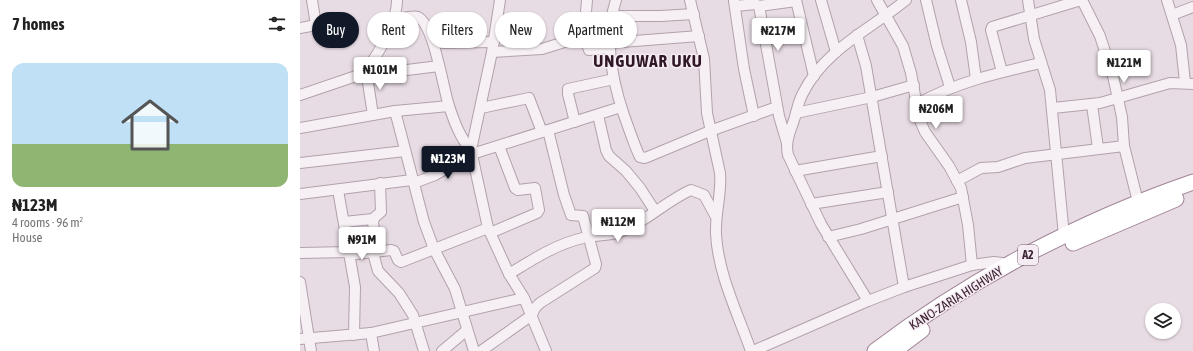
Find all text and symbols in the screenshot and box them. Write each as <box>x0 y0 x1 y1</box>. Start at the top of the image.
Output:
chip: Buy <box>312 12 359 48</box>
chip: Rent <box>367 12 419 48</box>
chip: Filters <box>427 12 487 48</box>
chip: New <box>495 12 546 48</box>
chip: Apartment <box>554 12 637 48</box>
icon: filters <box>266 13 288 35</box>
text: 7 homes <box>12 14 65 34</box>
pin: ₦217M <box>750 18 806 52</box>
text: ₦217M <box>761 23 795 38</box>
pin: ₦121M <box>1096 50 1152 84</box>
district label: UNGUWAR UKU <box>593 51 703 71</box>
text: ₦121M <box>1107 55 1141 70</box>
pin: ₦101M <box>352 57 408 91</box>
text: ₦101M <box>363 62 397 77</box>
icon: home <box>114 89 186 161</box>
pin: ₦206M <box>908 96 964 130</box>
text: ₦206M <box>919 101 953 116</box>
pin: ₦123M <box>420 146 476 180</box>
text: ₦123M <box>431 151 465 166</box>
text: ₦123M <box>12 195 57 215</box>
pin: ₦112M <box>590 209 646 243</box>
text: ₦112M <box>601 214 635 229</box>
text: 4 rooms · 96 m² <box>12 215 83 230</box>
pin: ₦91M <box>338 227 386 261</box>
text: House <box>12 230 42 245</box>
text: ₦91M <box>348 232 376 247</box>
road number: A2 <box>1018 245 1038 265</box>
street label: KANO-ZARIA HIGHWAY <box>906 263 1006 333</box>
map controls <box>1145 303 1181 339</box>
button: layers <box>1145 303 1181 339</box>

